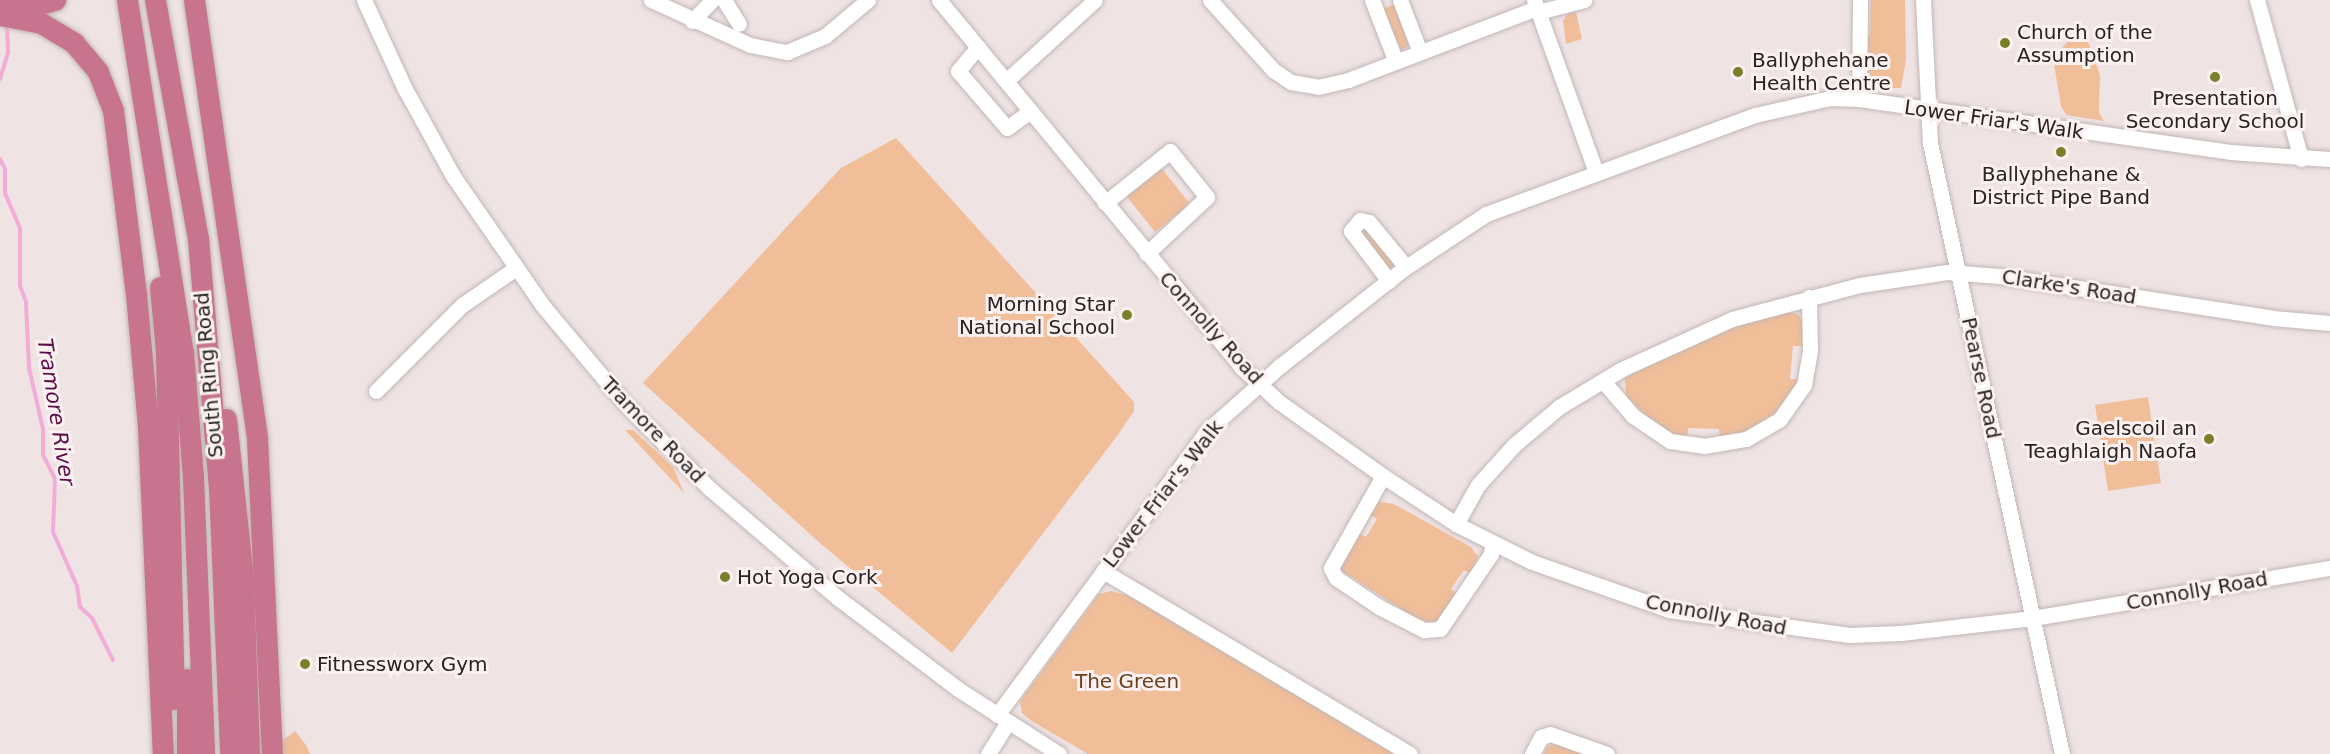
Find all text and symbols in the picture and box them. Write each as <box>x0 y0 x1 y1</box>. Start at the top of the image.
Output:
place label: Church of the Assumption <box>2017 20 2153 67</box>
marker: Church of the Assumption <box>1998 36 2012 50</box>
place label: Ballyphehane Health Centre <box>1752 48 1891 95</box>
marker: Ballyphehane Health Centre <box>1729 63 1747 81</box>
marker: Presentation Secondary School <box>2208 70 2222 84</box>
place label: Presentation Secondary School <box>2126 86 2304 133</box>
street label: Lower Friar's Walk <box>1903 96 2085 144</box>
marker: Ballyphehane & District Pipe Band <box>2054 145 2068 159</box>
place label: Ballyphehane & District Pipe Band <box>1972 162 2150 209</box>
street label: Clarke's Road <box>2000 265 2138 309</box>
street label: Connolly Road <box>1154 267 1268 389</box>
street label: South Ring Road <box>190 291 228 459</box>
place label: Morning Star National School <box>959 292 1115 339</box>
marker: Morning Star National School <box>1120 308 1134 322</box>
street label: Pearse Road <box>1956 315 2006 441</box>
water label: Tramore River <box>32 337 80 487</box>
street label: Tramore Road <box>596 372 710 488</box>
street label: Lower Friar's Walk <box>1098 415 1228 573</box>
place label: Gaelscoil an Teaghlaigh Naofa <box>2024 416 2197 463</box>
marker: Gaelscoil an Teaghlaigh Naofa <box>2202 432 2216 446</box>
place label: Hot Yoga Cork <box>737 565 878 589</box>
street label: Connolly Road <box>2124 567 2270 615</box>
marker: Hot Yoga Cork <box>718 570 732 584</box>
street label: Connolly Road <box>1643 590 1789 640</box>
place label: Fitnessworx Gym <box>317 652 488 676</box>
marker: Fitnessworx Gym <box>298 657 312 671</box>
park label: The Green <box>1075 669 1179 693</box>

